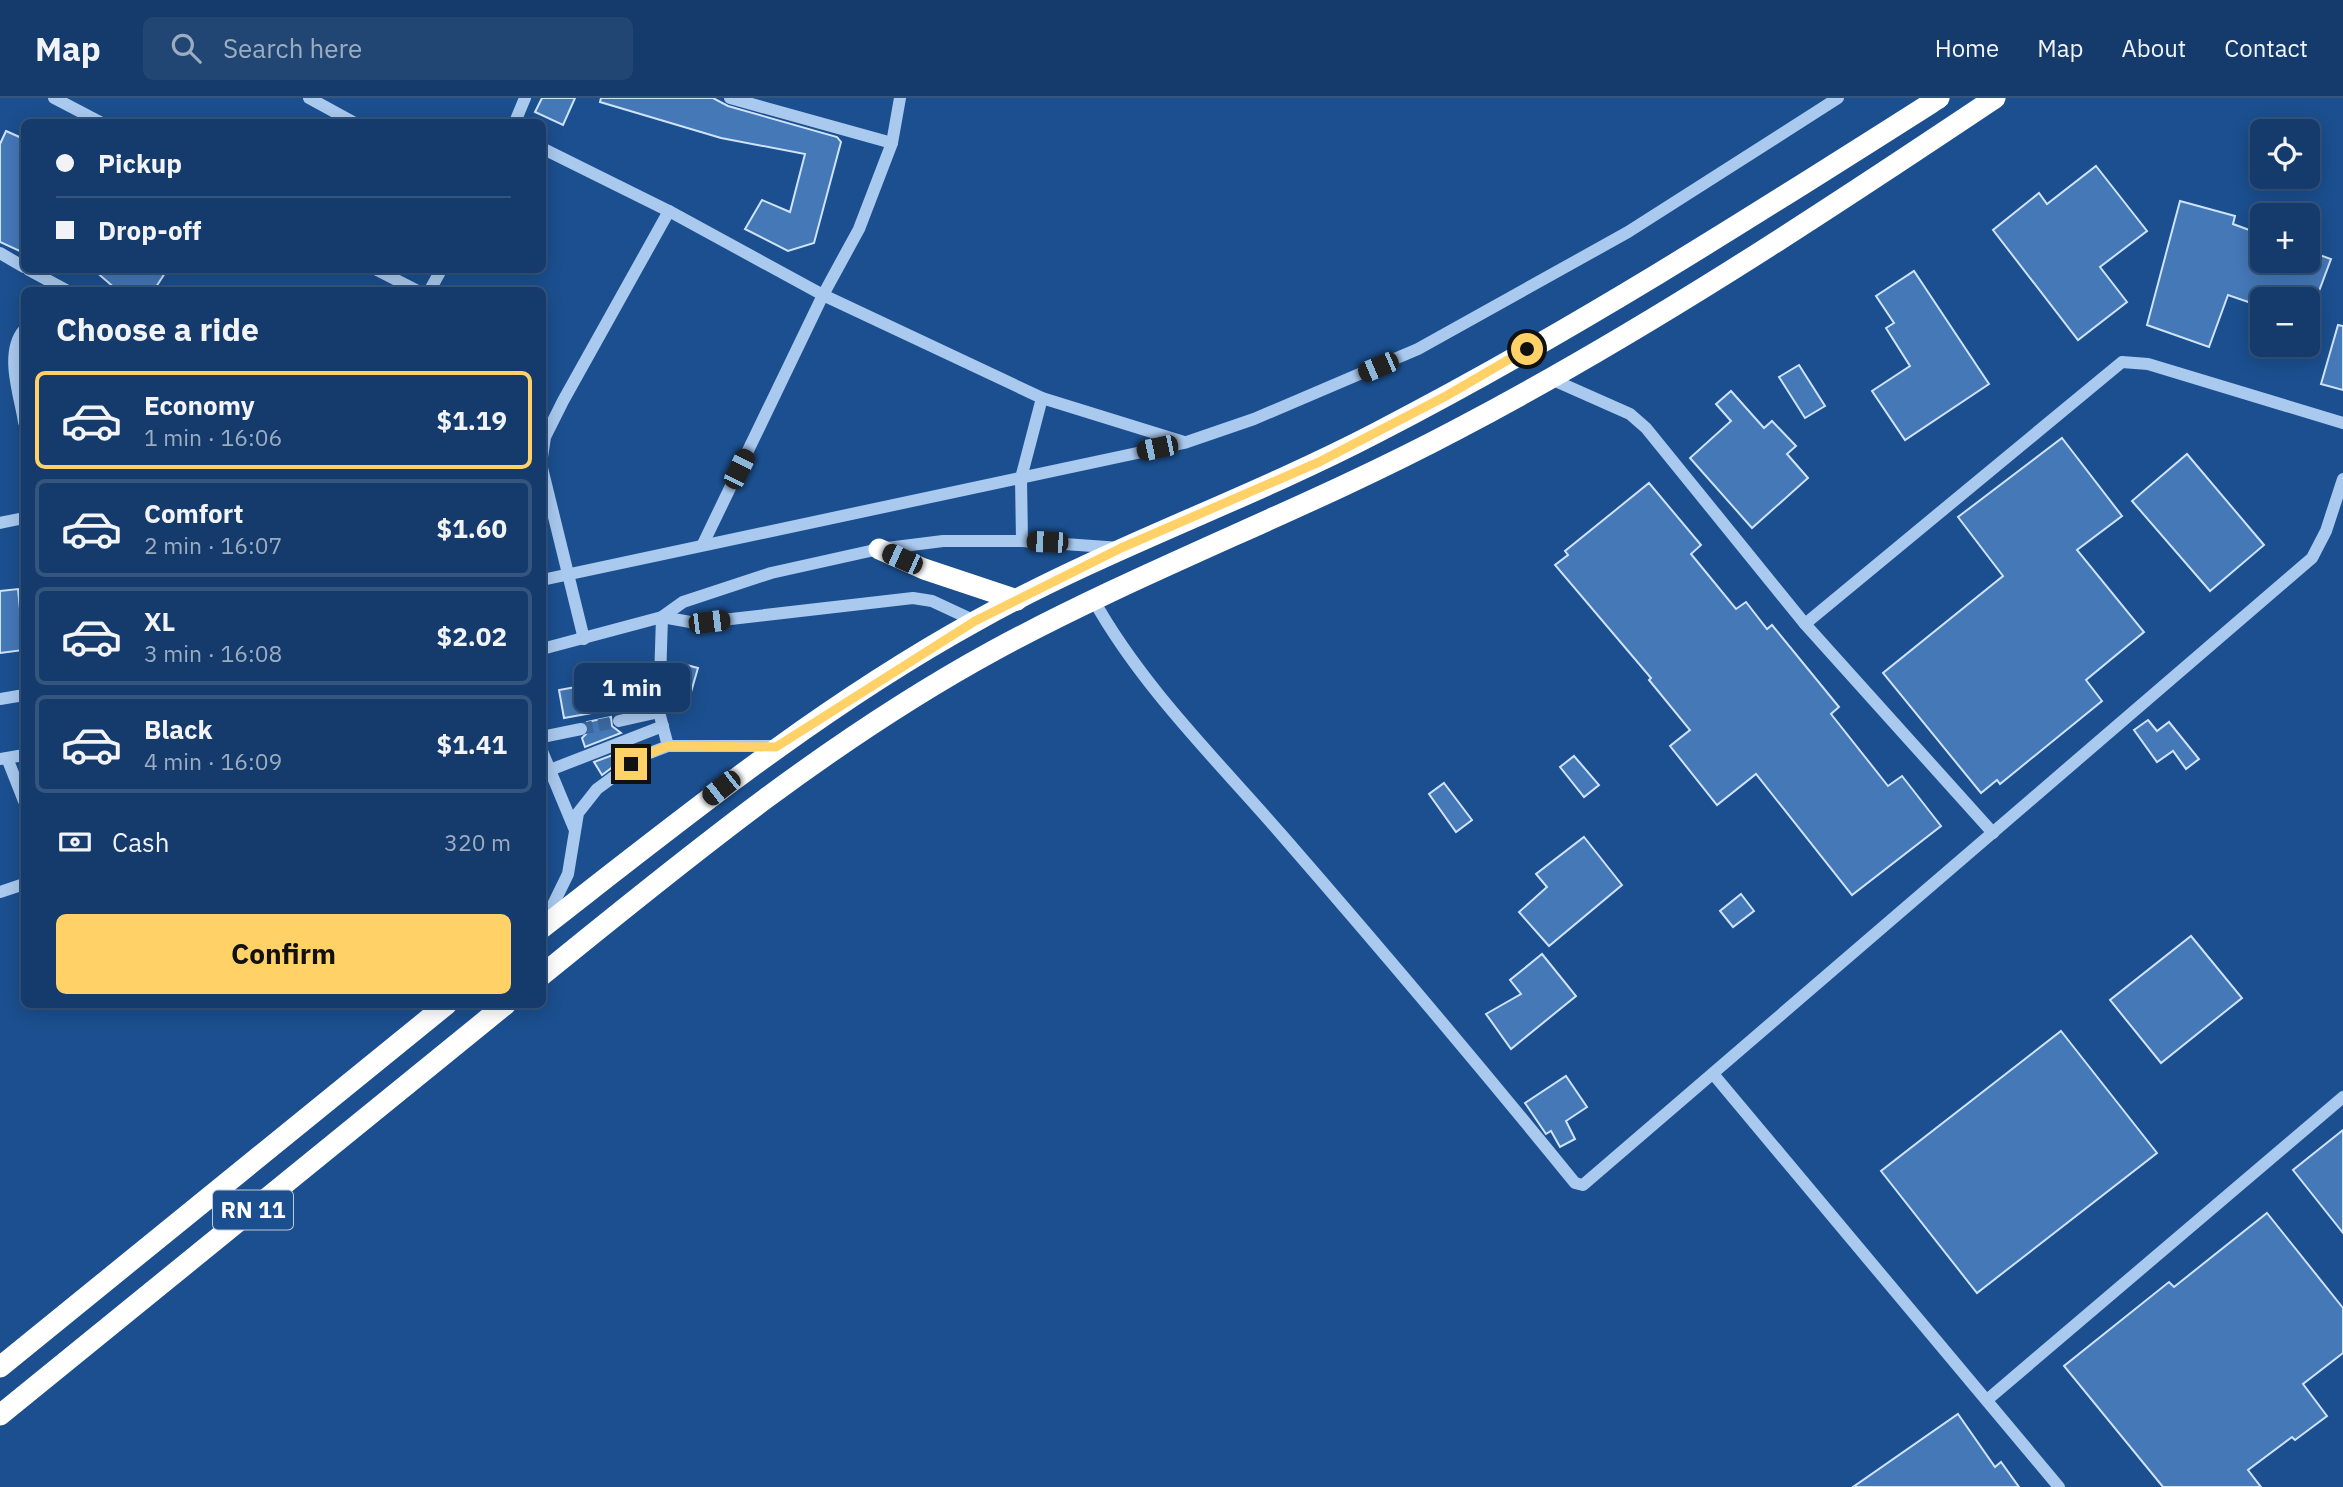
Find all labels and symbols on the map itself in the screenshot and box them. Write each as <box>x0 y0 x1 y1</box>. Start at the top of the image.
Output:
route start <box>1511 333 1543 365</box>
car <box>1355 349 1402 385</box>
car <box>1135 433 1180 463</box>
car <box>721 446 758 492</box>
car <box>1026 531 1069 553</box>
car <box>879 541 926 577</box>
car <box>687 609 732 635</box>
callout: 1 min <box>573 662 689 712</box>
route end <box>615 748 647 780</box>
car <box>698 767 745 809</box>
road number: RN 11 <box>213 1190 293 1230</box>

